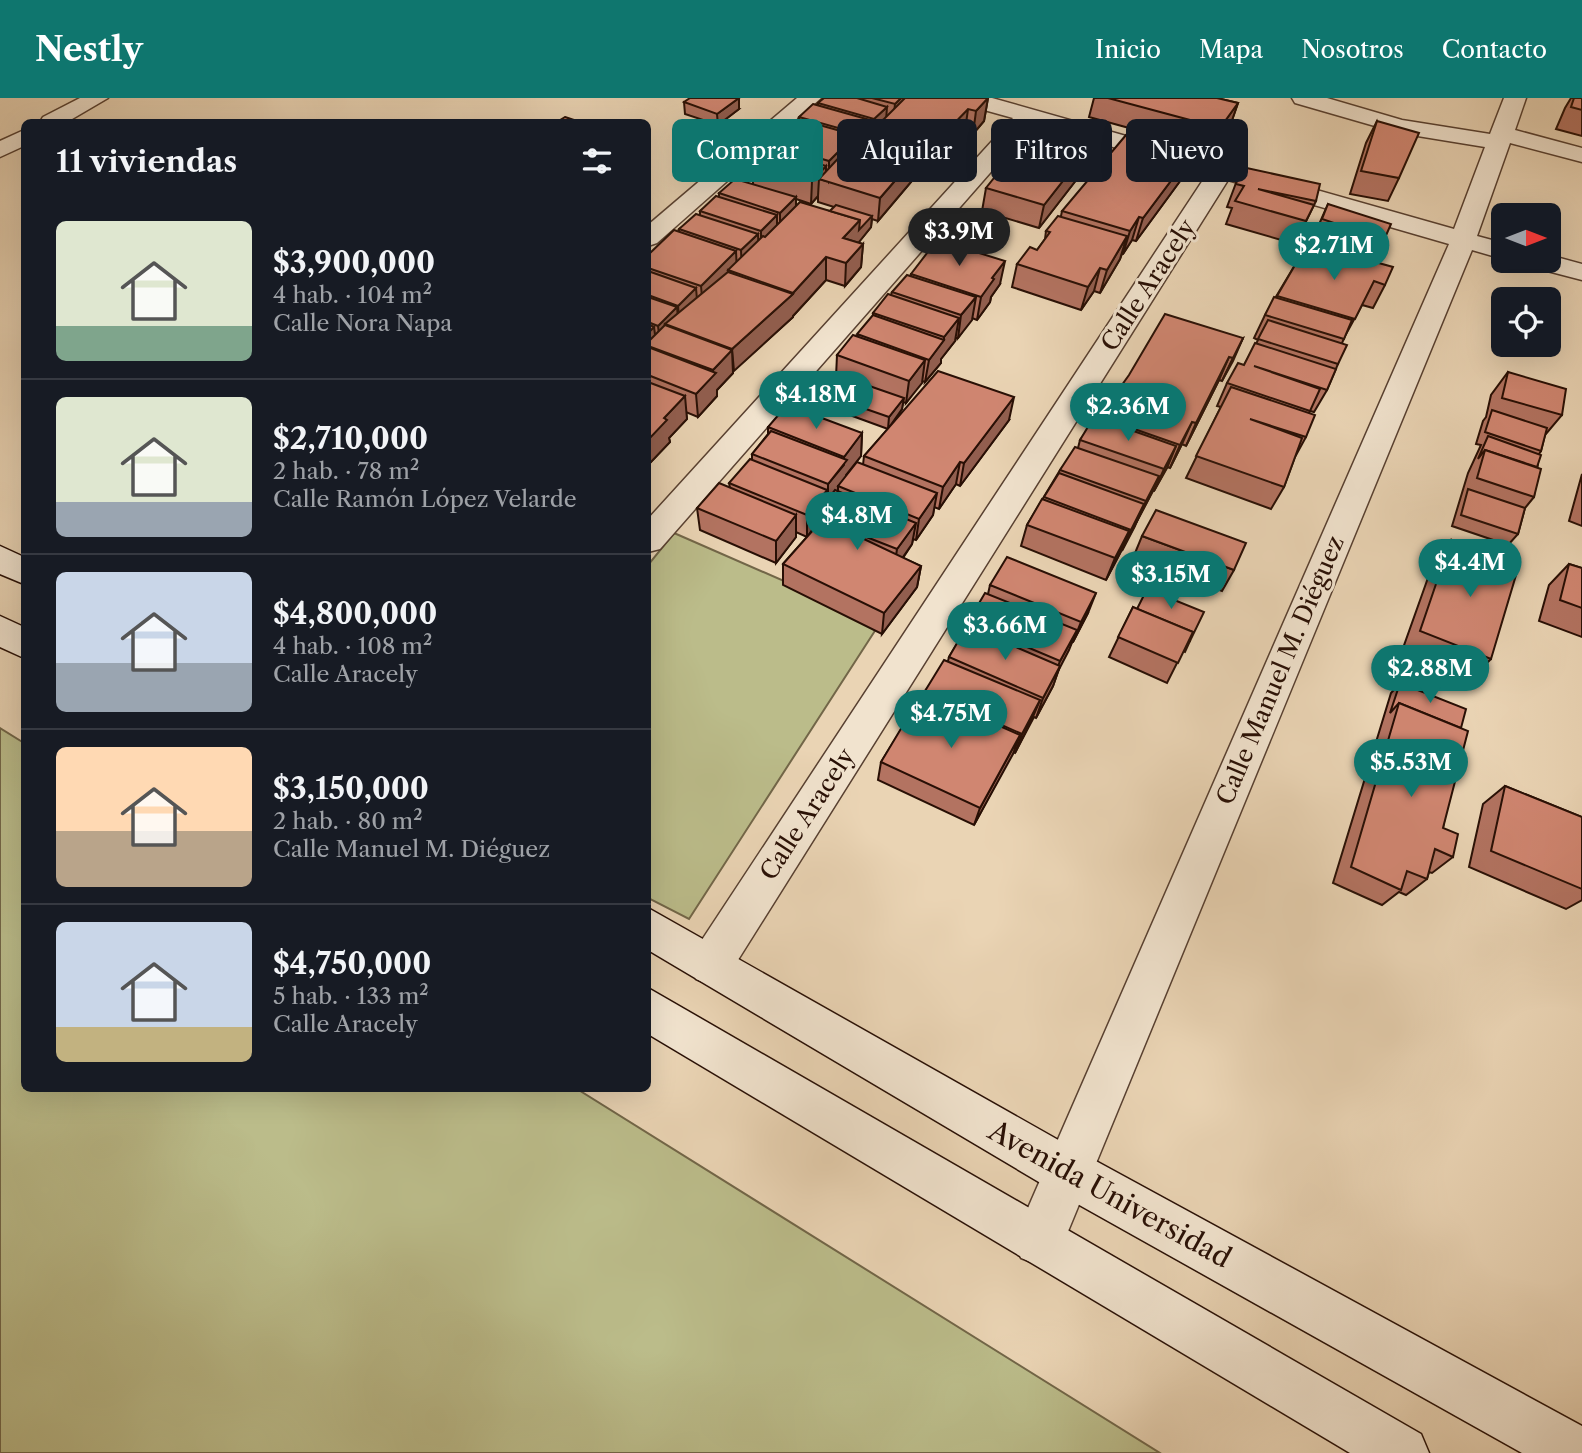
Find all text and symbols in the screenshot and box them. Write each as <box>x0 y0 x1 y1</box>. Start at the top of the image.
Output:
text: Nestly <box>35 29 143 70</box>
text: Inicio <box>1095 35 1161 64</box>
text: Mapa <box>1199 35 1263 64</box>
text: Nosotros <box>1301 35 1404 64</box>
text: Contacto <box>1442 35 1547 64</box>
chip: Comprar <box>672 119 823 182</box>
chip: Alquilar <box>837 119 977 182</box>
chip: Filtros <box>991 119 1112 182</box>
chip: Nuevo <box>1126 119 1248 182</box>
icon: filters <box>578 142 616 180</box>
text: 11 viviendas <box>56 143 237 180</box>
north arrow <box>1491 203 1561 273</box>
map controls <box>1491 203 1561 357</box>
pin: $3.9M <box>910 208 1008 268</box>
street label: Calle Aracely <box>1095 213 1202 356</box>
text: $3.9M <box>924 217 994 245</box>
pin: $2.71M <box>1277 222 1391 282</box>
text: $2.71M <box>1294 231 1374 259</box>
text: $3,900,000 <box>273 244 435 281</box>
icon: home <box>112 249 196 333</box>
text: 4 hab. · 104 m² <box>273 281 432 309</box>
button: locate <box>1491 287 1561 357</box>
text: Calle Nora Napa <box>273 309 452 337</box>
pin: $4.18M <box>759 372 873 431</box>
text: $4.18M <box>775 380 857 408</box>
pin: $2.36M <box>1071 384 1185 443</box>
text: $2.36M <box>1086 392 1170 420</box>
text: $2,710,000 <box>273 420 428 457</box>
icon: home <box>112 425 196 509</box>
text: 2 hab. · 78 m² <box>273 457 419 485</box>
text: Calle Ramón López Velarde <box>273 485 577 513</box>
pin: $4.8M <box>808 492 906 552</box>
text: $4.8M <box>821 501 893 529</box>
street label: Calle Manuel M. Diéguez <box>1210 531 1350 809</box>
pin: $4.4M <box>1421 540 1519 599</box>
text: $4.4M <box>1435 548 1505 576</box>
pin: $3.15M <box>1114 552 1228 611</box>
text: $3.15M <box>1131 560 1211 588</box>
text: $4,800,000 <box>273 595 437 632</box>
icon: home <box>112 600 196 684</box>
pin: $3.66M <box>948 602 1062 662</box>
text: $3.66M <box>963 611 1047 639</box>
text: 4 hab. · 108 m² <box>273 632 432 660</box>
pin: $2.88M <box>1373 646 1487 705</box>
text: $2.88M <box>1387 654 1473 682</box>
text: Calle Aracely <box>273 660 418 688</box>
pin: $4.75M <box>894 690 1008 750</box>
text: $4.75M <box>910 699 992 727</box>
pin: $5.53M <box>1354 740 1468 799</box>
street label: Calle Aracely <box>754 742 861 885</box>
text: $5.53M <box>1370 748 1452 776</box>
text: $3,150,000 <box>273 770 429 807</box>
icon: home <box>112 775 196 859</box>
text: 2 hab. · 80 m² <box>273 807 423 835</box>
text: Calle Manuel M. Diéguez <box>273 835 550 863</box>
text: $4,750,000 <box>273 945 431 982</box>
icon: home <box>112 950 196 1034</box>
text: 5 hab. · 133 m² <box>273 982 429 1010</box>
text: Calle Aracely <box>273 1010 418 1038</box>
street label: Avenida Universidad <box>982 1113 1237 1275</box>

